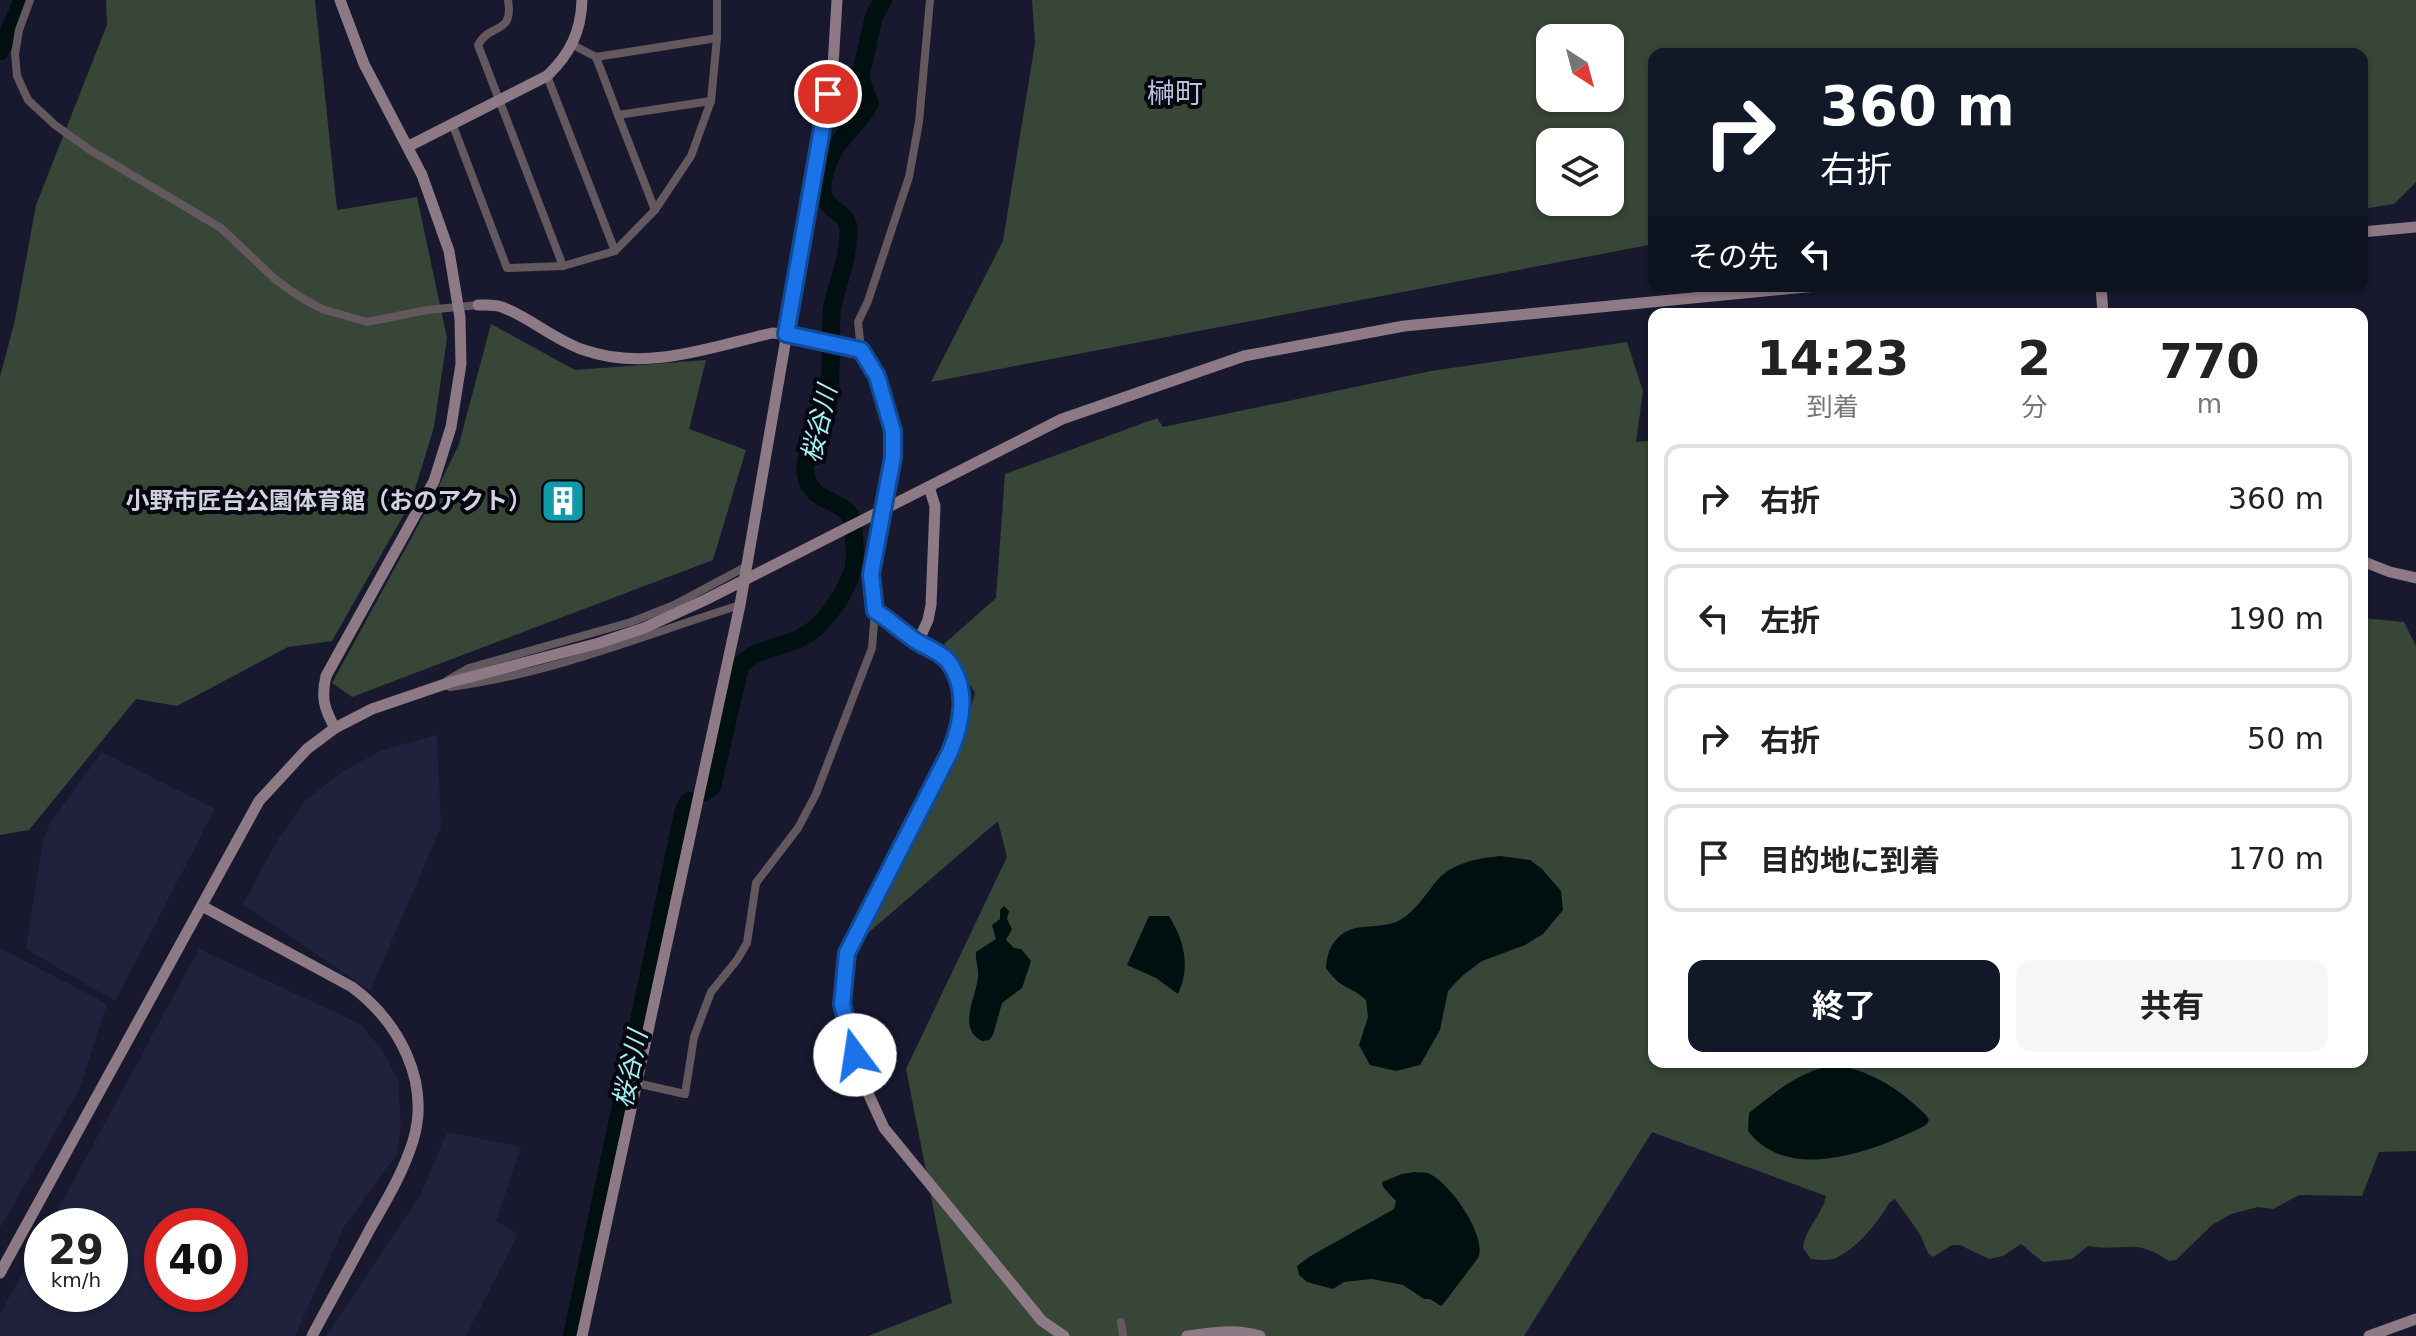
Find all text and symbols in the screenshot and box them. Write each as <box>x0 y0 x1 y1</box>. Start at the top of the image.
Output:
north arrow <box>1536 24 1624 112</box>
map controls <box>1536 24 1624 216</box>
pin <box>794 60 862 128</box>
icon: arrive <box>806 72 850 116</box>
text: 360 m <box>1820 73 2015 138</box>
district label: 榊町 <box>1147 77 1203 110</box>
icon: right <box>1688 80 1792 184</box>
button: layers <box>1536 128 1624 216</box>
text: 右折 <box>1820 149 1892 190</box>
icon: left <box>1794 232 1838 276</box>
text: その先 <box>1688 239 1778 274</box>
text: 14:23 <box>1756 330 1909 386</box>
text: 2 <box>2018 330 2051 386</box>
text: 770 <box>2159 333 2260 389</box>
water label: 桜谷川 <box>796 380 843 465</box>
text: m <box>2197 389 2222 419</box>
text: 到着 <box>1807 392 1859 422</box>
text: 分 <box>2021 392 2047 422</box>
icon: right <box>1692 476 1736 520</box>
building icon: 小野市匠台公園体育館（おのアクト） <box>539 477 587 525</box>
text: 360 m <box>2228 481 2324 516</box>
text: 右折 <box>1760 483 1820 518</box>
place label: 小野市匠台公園体育館（おのアクト） <box>125 487 532 515</box>
icon: left <box>1692 596 1736 640</box>
text: 190 m <box>2228 601 2324 636</box>
text: 左折 <box>1760 603 1820 638</box>
icon: right <box>1692 716 1736 760</box>
text: 50 m <box>2247 721 2324 756</box>
text: 右折 <box>1760 723 1820 758</box>
icon: arrive <box>1692 836 1736 880</box>
text: 170 m <box>2228 841 2324 876</box>
text: 目的地に到着 <box>1760 843 1940 878</box>
button: 終了 <box>1688 960 2000 1052</box>
button: 共有 <box>2016 960 2328 1052</box>
position arrow <box>813 1013 897 1097</box>
water label: 桜谷川 <box>607 1025 653 1110</box>
speed limit sign: 40 <box>144 1208 248 1312</box>
text: 29 <box>48 1227 104 1273</box>
text: km/h <box>51 1268 101 1292</box>

